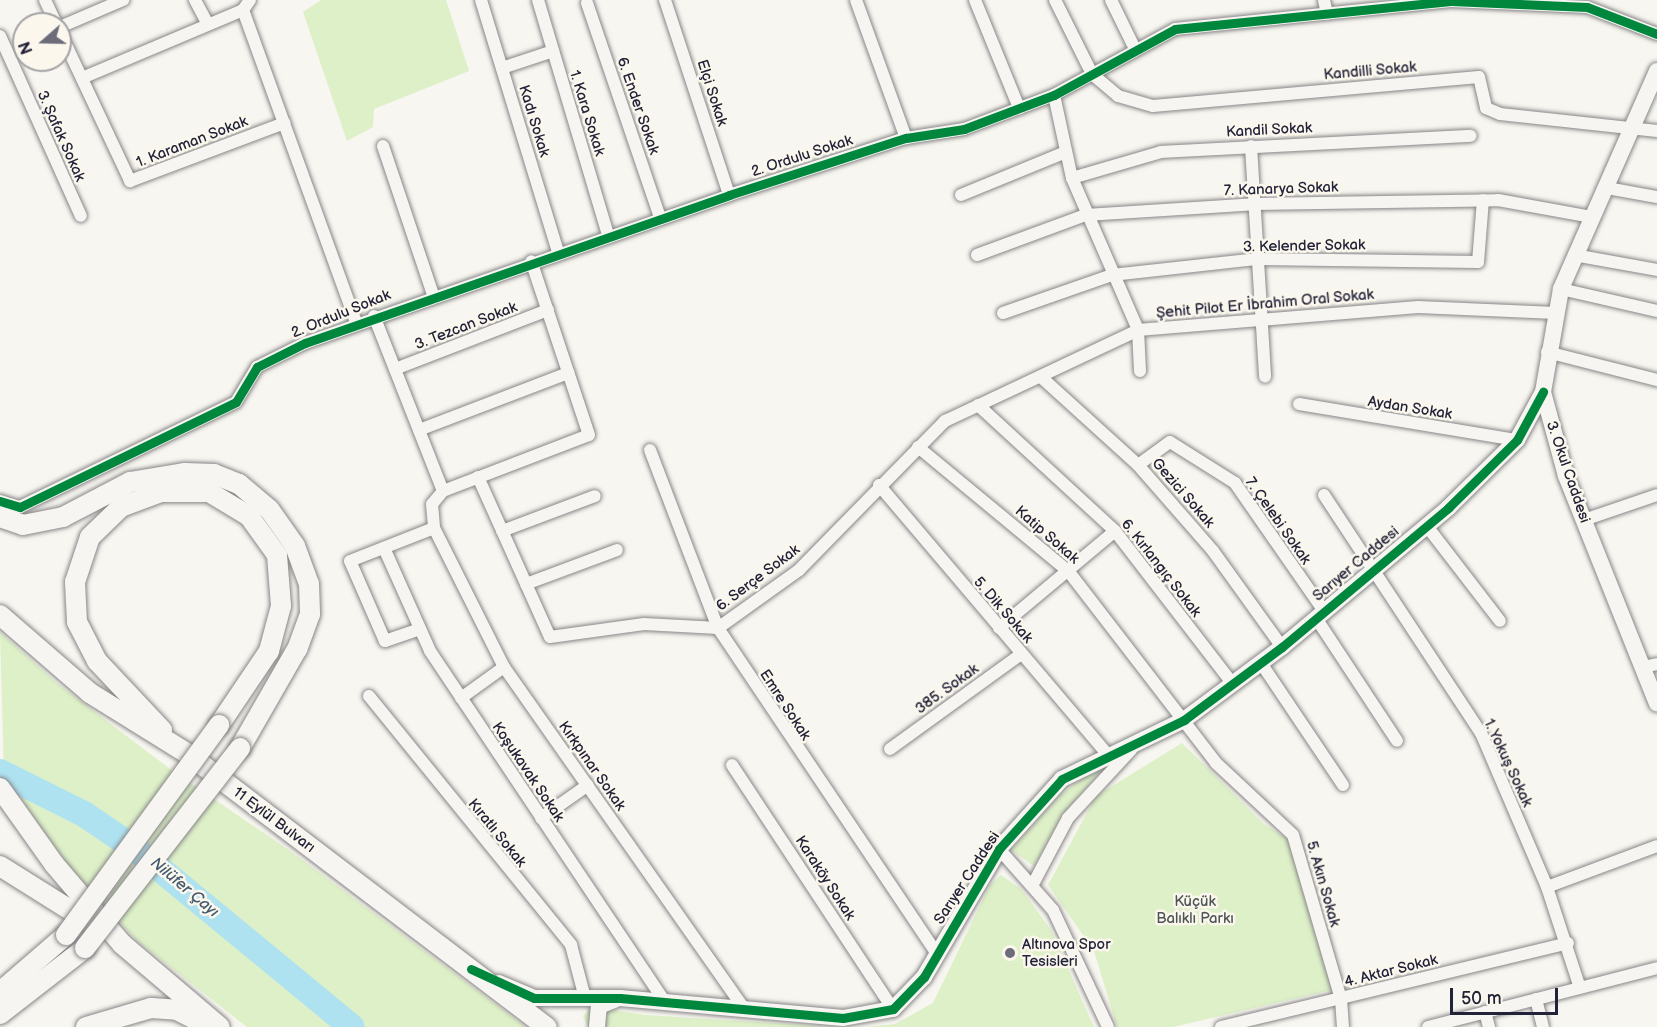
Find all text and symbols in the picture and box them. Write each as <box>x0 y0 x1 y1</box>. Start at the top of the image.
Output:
north arrow <box>12 12 72 72</box>
text: N <box>16 39 37 57</box>
street label: 6. Ender Sokak <box>613 55 663 157</box>
street label: Elçi Sokak <box>693 57 731 129</box>
street label: Kandilli Sokak <box>1323 58 1417 84</box>
street label: 1. Kara Sokak <box>565 68 609 158</box>
street label: Kadı Sokak <box>514 83 554 159</box>
street label: 3. Şafak Sokak <box>33 87 89 185</box>
street label: 1. Karaman Sokak <box>134 112 250 172</box>
street label: Kandil Sokak <box>1225 119 1313 141</box>
street label: 2. Ordulu Sokak <box>749 131 855 181</box>
street label: 7. Kanarya Sokak <box>1223 178 1339 200</box>
street label: 3. Kelender Sokak <box>1243 236 1365 256</box>
street label: 2. Ordulu Sokak <box>289 286 393 342</box>
street label: Şehit Pilot Er İbrahim Oral Sokak <box>1155 286 1375 322</box>
street label: 3. Tezcan Sokak <box>412 298 520 354</box>
street label: Aydan Sokak <box>1366 392 1454 424</box>
street label: 3. Okul Caddesi <box>1542 419 1594 525</box>
street label: Gezici Sokak <box>1148 454 1218 532</box>
street label: 7. Çelebi Sokak <box>1241 474 1315 568</box>
street label: Katip Sokak <box>1011 502 1083 568</box>
street label: 6. Kırlangıç Sokak <box>1117 515 1205 621</box>
street label: Sarıyer Caddesi <box>1309 523 1403 605</box>
street label: 6. Serçe Sokak <box>712 541 804 615</box>
street label: 5. Dik Sokak <box>969 573 1037 647</box>
street label: 385. Sokak <box>912 660 982 718</box>
street label: Emre Sokak <box>755 666 815 744</box>
street label: 1. Yokuş Sokak <box>1479 716 1537 810</box>
street label: Kırkpınar Sokak <box>554 718 630 814</box>
street label: Koşukavak Sokak <box>488 719 568 825</box>
street label: 11 Eylül Bulvarı <box>229 783 319 857</box>
street label: Kıratlı Sokak <box>464 795 530 871</box>
street label: Sarıyer Caddesi <box>930 828 1004 928</box>
street label: Karaköy Sokak <box>791 832 859 924</box>
street label: 5. Akın Sokak <box>1302 839 1344 929</box>
water label: Nilüfer Çayı <box>146 854 222 922</box>
park label: Küçük Balıklı Parkı <box>1156 892 1234 927</box>
place label: Altınova Spor Tesisleri <box>1022 935 1111 970</box>
marker: Altınova Spor Tesisleri <box>1003 946 1017 960</box>
street label: 4. Aktar Sokak <box>1342 951 1440 991</box>
scale bar <box>1453 976 1561 1014</box>
text: 50 m <box>1461 988 1502 1009</box>

